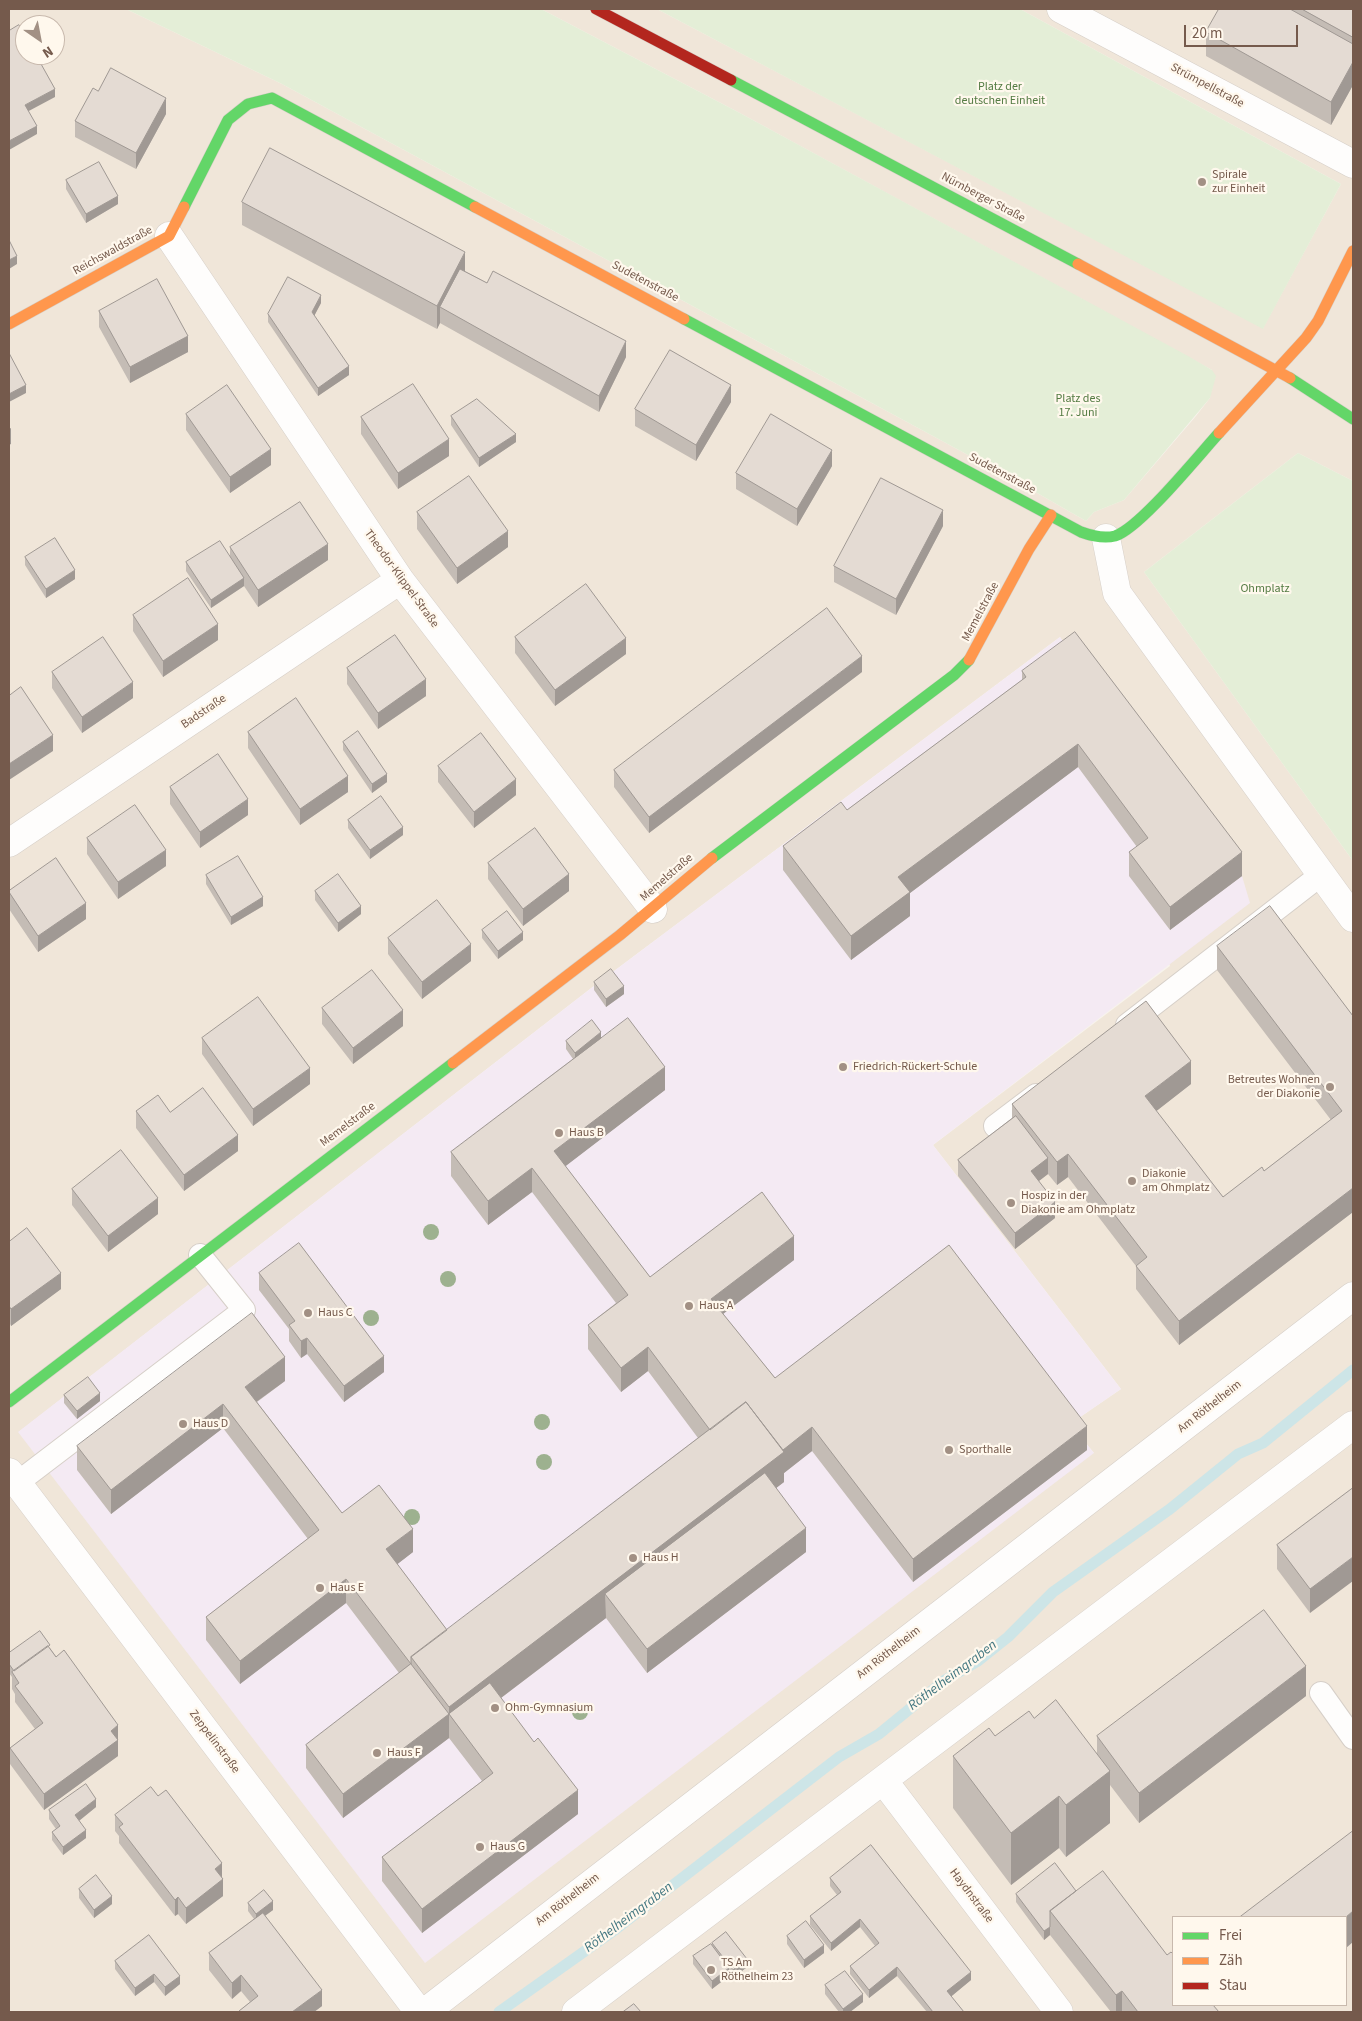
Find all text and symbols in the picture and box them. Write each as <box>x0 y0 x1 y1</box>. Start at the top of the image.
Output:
north arrow <box>15 15 65 65</box>
scale bar <box>1187 15 1301 47</box>
text: 20 m <box>1192 23 1222 44</box>
text: N <box>38 41 57 63</box>
street label: Strümpellstraße <box>1168 61 1246 111</box>
park label: Platz der deutschen Einheit <box>955 80 1045 108</box>
place label: Spirale zur Einheit <box>1212 168 1265 196</box>
street label: Nürnberger Straße <box>939 170 1027 226</box>
marker: Spirale zur Einheit <box>1196 176 1208 188</box>
street label: Reichswaldstraße <box>71 223 155 279</box>
street label: Sudetenstraße <box>609 258 681 306</box>
park label: Platz des 17. Juni <box>1056 392 1100 420</box>
street label: Sudetenstraße <box>966 450 1038 498</box>
street label: Theodor-Klippel-Straße <box>361 527 441 631</box>
street label: Memelstraße <box>959 580 1003 644</box>
park label: Ohmplatz <box>1240 582 1290 596</box>
street label: Badstraße <box>179 692 229 732</box>
street label: Memelstraße <box>638 851 696 905</box>
place label: Friedrich-Rückert-Schule <box>853 1060 977 1074</box>
marker: Friedrich-Rückert-Schule <box>837 1061 849 1073</box>
place label: Betreutes Wohnen der Diakonie <box>1228 1073 1320 1101</box>
marker: Betreutes Wohnen der Diakonie <box>1324 1081 1336 1093</box>
street label: Memelstraße <box>318 1100 378 1150</box>
place label: Haus B <box>569 1126 604 1140</box>
marker: Haus B <box>553 1127 565 1139</box>
place label: Diakonie am Ohmplatz <box>1142 1167 1210 1195</box>
marker: Diakonie am Ohmplatz <box>1126 1175 1138 1187</box>
place label: Hospiz in der Diakonie am Ohmplatz <box>1021 1189 1135 1217</box>
marker: Hospiz in der Diakonie am Ohmplatz <box>1005 1197 1017 1209</box>
place label: Haus A <box>699 1299 733 1313</box>
marker: Haus A <box>683 1300 695 1312</box>
place label: Haus C <box>318 1306 353 1320</box>
marker: Haus C <box>302 1307 314 1319</box>
street label: Am Röthelheim <box>1175 1378 1245 1436</box>
place label: Haus D <box>193 1417 228 1431</box>
marker: Haus D <box>177 1418 189 1430</box>
place label: Sporthalle <box>959 1443 1011 1457</box>
marker: Sporthalle <box>943 1444 955 1456</box>
place label: Haus H <box>643 1551 679 1565</box>
marker: Haus H <box>627 1552 639 1564</box>
place label: Haus E <box>330 1581 364 1595</box>
marker: Haus E <box>314 1582 326 1594</box>
street label: Am Röthelheim <box>854 1624 924 1682</box>
water label: Röthelheimgraben <box>905 1637 1001 1715</box>
place label: Ohm-Gymnasium <box>505 1701 593 1715</box>
marker: Ohm-Gymnasium <box>489 1702 501 1714</box>
street label: Zeppelinstraße <box>185 1707 243 1777</box>
place label: Haus F <box>387 1746 421 1760</box>
marker: Haus F <box>371 1747 383 1759</box>
place label: Haus G <box>490 1840 525 1854</box>
marker: Haus G <box>474 1841 486 1853</box>
street label: Haydnstraße <box>946 1866 996 1926</box>
street label: Am Röthelheim <box>533 1871 603 1929</box>
water label: Röthelheimgraben <box>581 1879 677 1957</box>
legend <box>1172 1916 1347 2006</box>
text: Frei <box>1219 1925 1242 1946</box>
text: Zäh <box>1219 1950 1243 1971</box>
place label: TS Am Röthelheim 23 <box>721 1956 793 1984</box>
marker: TS Am Röthelheim 23 <box>705 1964 717 1976</box>
text: Stau <box>1219 1975 1247 1996</box>

